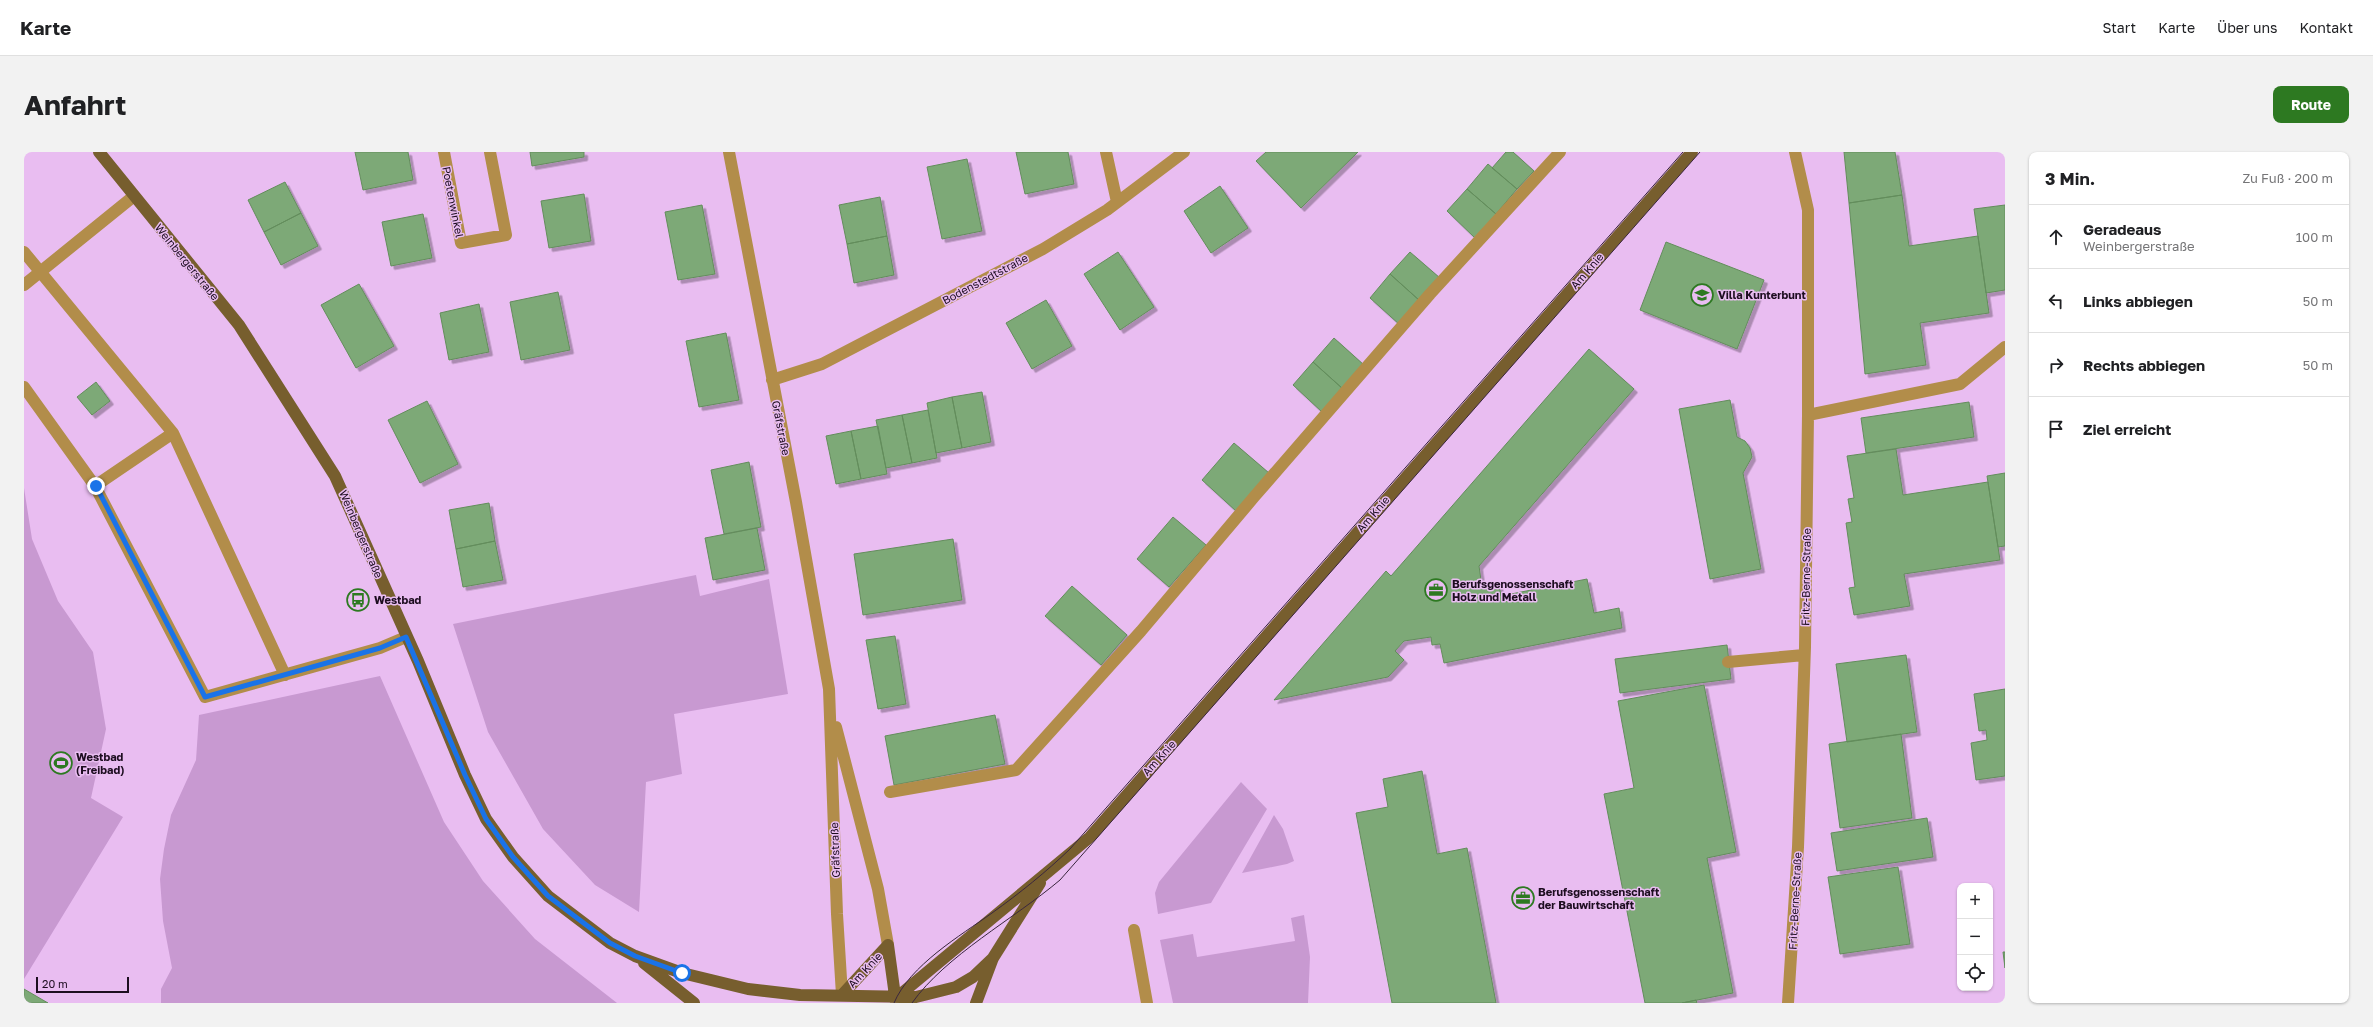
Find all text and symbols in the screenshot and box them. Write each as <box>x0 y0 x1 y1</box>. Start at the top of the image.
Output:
text: Karte <box>20 16 71 39</box>
text: Start <box>2103 19 2136 36</box>
text: Karte <box>2158 19 2195 36</box>
text: Über uns <box>2217 19 2277 36</box>
text: Kontakt <box>2299 19 2353 36</box>
button: Route <box>2273 86 2349 123</box>
text: Anfahrt <box>24 88 126 121</box>
street label: Poetenwinkel <box>440 165 467 239</box>
text: 3 Min. <box>2045 168 2095 189</box>
text: Zu Fuß · 200 m <box>2242 170 2333 186</box>
text: Geradeaus <box>2083 220 2161 238</box>
street label: Weinbergerstraße <box>153 221 222 302</box>
icon: ahead <box>2045 226 2067 248</box>
text: 100 m <box>2296 229 2333 245</box>
text: Weinbergerstraße <box>2083 238 2195 254</box>
street label: Am Knie <box>1567 250 1606 291</box>
street label: Bodenstedtstraße <box>940 251 1030 307</box>
school or university icon: Villa Kunterbunt <box>1689 282 1715 308</box>
place label: Villa Kunterbunt <box>1718 288 1806 301</box>
icon: left <box>2045 290 2067 312</box>
text: Links abbiegen <box>2083 292 2193 310</box>
text: 50 m <box>2303 293 2333 309</box>
icon: right <box>2045 354 2067 376</box>
text: Rechts abbiegen <box>2083 356 2205 374</box>
text: 50 m <box>2303 357 2333 373</box>
street label: Gräfstraße <box>770 399 793 456</box>
icon: arrive <box>2045 418 2067 440</box>
text: Ziel erreicht <box>2083 420 2171 438</box>
route end <box>87 477 105 495</box>
street label: Weinbergerstraße <box>337 488 386 580</box>
street label: Am Knie <box>1353 493 1392 534</box>
street label: Fritz-Berne-Straße <box>1798 528 1813 626</box>
office icon: Berufsgenossenschaft Holz und Metall <box>1423 577 1449 603</box>
place label: Berufsgenossenschaft Holz und Metall <box>1452 577 1574 603</box>
bus stop icon: Westbad <box>345 587 371 613</box>
place label: Westbad <box>374 593 422 606</box>
street label: Am Knie <box>1139 737 1178 778</box>
sports icon: Westbad (Freibad) <box>48 750 74 776</box>
place label: Westbad (Freibad) <box>76 750 124 776</box>
street label: Gräfstraße <box>827 822 842 878</box>
street label: Fritz-Berne-Straße <box>1785 852 1804 950</box>
map controls <box>1957 883 1993 991</box>
button: + <box>1957 883 1993 919</box>
office icon: Berufsgenossenschaft der Bauwirtschaft <box>1510 885 1536 911</box>
place label: Berufsgenossenschaft der Bauwirtschaft <box>1538 885 1660 911</box>
button: − <box>1957 919 1993 955</box>
street label: Am Knie <box>845 949 884 990</box>
button: locate <box>1957 955 1993 991</box>
route start <box>673 964 691 982</box>
scale bar <box>36 975 129 994</box>
text: 20 m <box>42 977 68 990</box>

